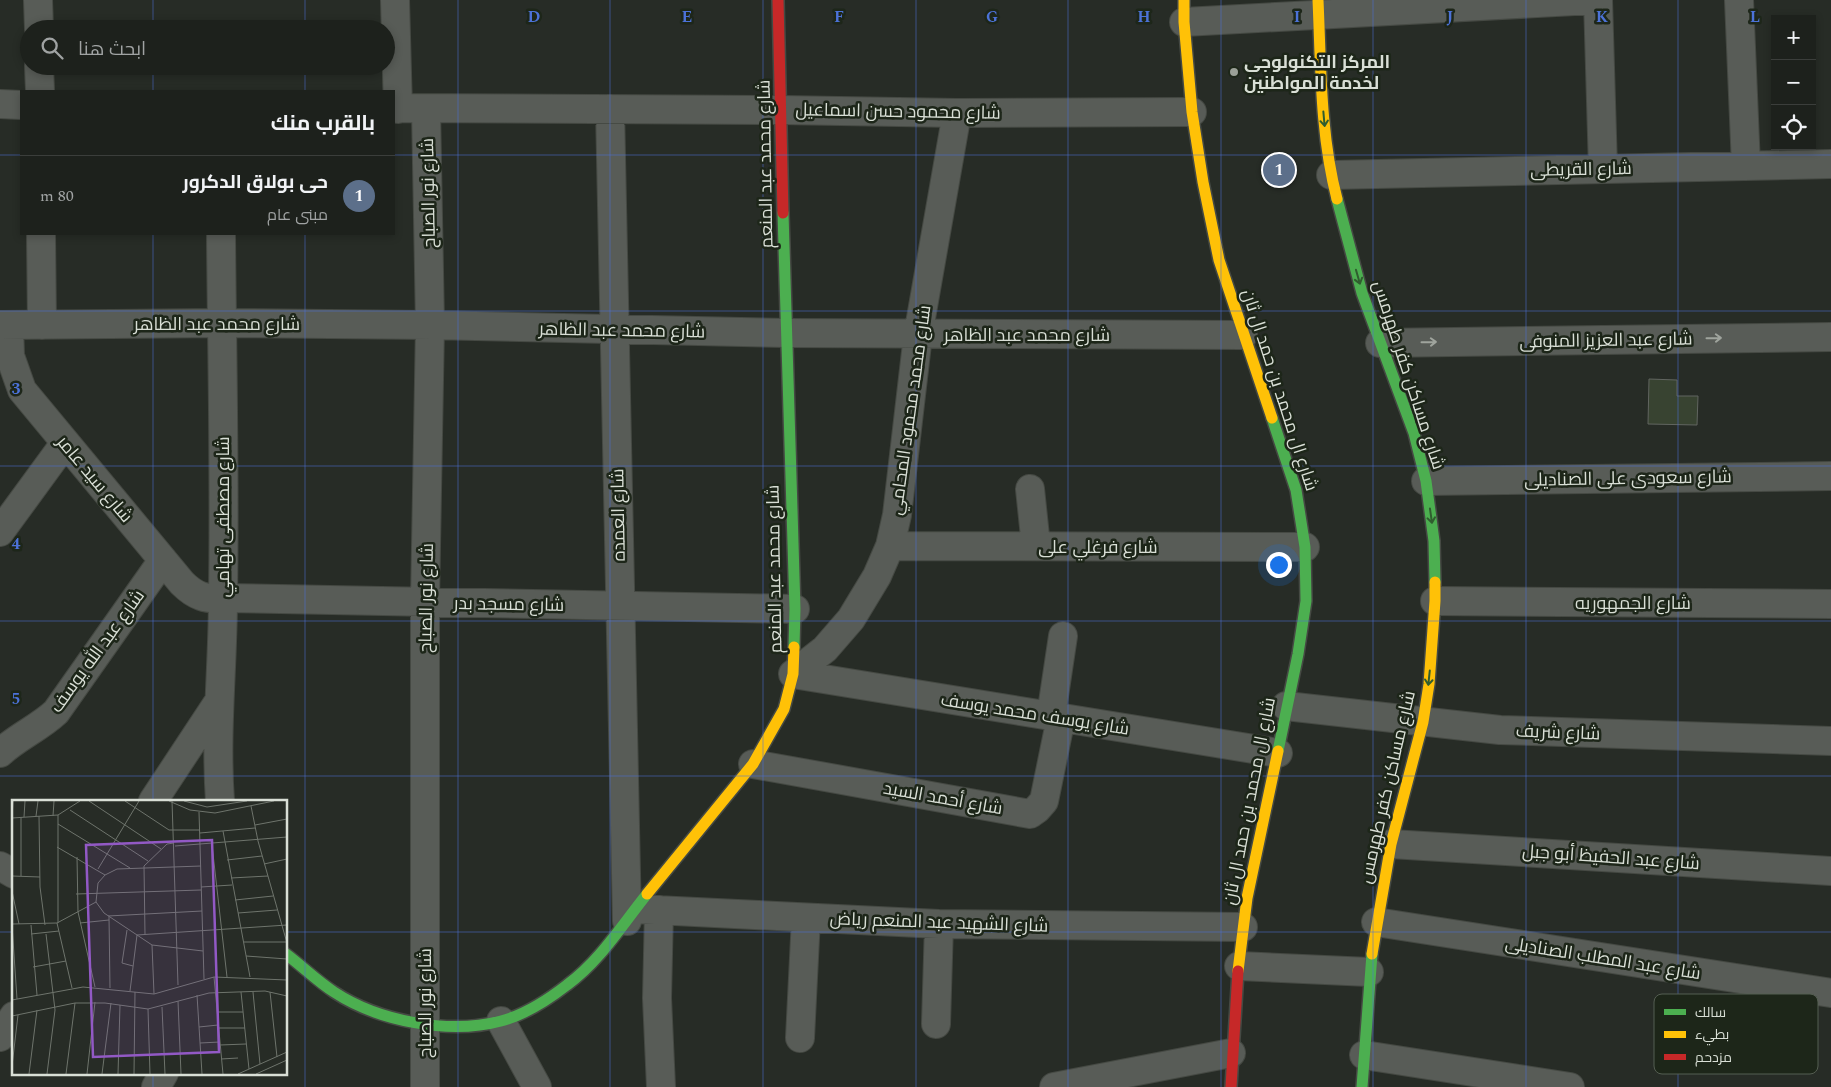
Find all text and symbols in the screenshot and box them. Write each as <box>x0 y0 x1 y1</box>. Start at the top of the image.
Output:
text: D <box>528 5 541 29</box>
text: E <box>682 5 692 29</box>
text: F <box>834 5 844 29</box>
text: G <box>986 5 998 29</box>
text: H <box>1137 5 1151 29</box>
text: I <box>1294 5 1300 29</box>
text: J <box>1447 5 1454 29</box>
text: K <box>1596 5 1609 29</box>
text: L <box>1750 5 1760 29</box>
map controls <box>1771 15 1816 150</box>
button: + <box>1771 15 1816 60</box>
search box <box>20 20 395 75</box>
icon: search <box>38 34 66 62</box>
text: ابحث هنا <box>78 35 146 64</box>
place label: المركز التكنولوجى لخدمة المواطنين <box>1244 49 1390 97</box>
button: − <box>1771 60 1816 105</box>
marker: المركز التكنولوجى لخدمة المواطنين <box>1228 66 1240 78</box>
street label: شارع محمد عبد المنعم <box>751 79 780 249</box>
street label: شارع محمود حسن اسماعيل <box>795 96 1001 127</box>
button: locate <box>1771 105 1816 150</box>
text: بالقرب منك <box>271 108 375 140</box>
one-way arrow <box>1319 110 1329 126</box>
street label: شارع نور الصباح <box>414 138 443 248</box>
pin: 1 <box>1263 151 1295 189</box>
street label: شارع القريطى <box>1530 155 1632 184</box>
text: حى بولاق الدكرور <box>183 168 328 197</box>
text: 80 m <box>40 184 74 208</box>
text: 1 <box>355 184 364 208</box>
text: مبنى عام <box>267 203 328 227</box>
one-way arrow <box>1353 269 1363 285</box>
street label: شارع مساكن كفر طهرمس <box>1365 277 1452 473</box>
street label: شارع ال محمد بن حمد ال ثان <box>1234 286 1325 495</box>
street label: شارع محمد محمود المحامي <box>882 303 939 517</box>
street label: شارع محمد عبد الظاهر <box>133 311 300 338</box>
street label: شارع محمد عبد الظاهر <box>538 316 705 345</box>
street label: شارع محمد عبد الظاهر <box>943 322 1110 349</box>
street label: شارع عبد العزيز المنوفى <box>1519 325 1693 356</box>
one-way arrow <box>1705 333 1721 343</box>
one-way arrow <box>1420 337 1437 347</box>
text: 3 <box>12 377 21 401</box>
street label: شارع سيد عامر <box>49 429 139 529</box>
street label: شارع مصطفى تهامي <box>210 436 237 598</box>
street label: شارع سعودى على الصناديلى <box>1524 463 1732 494</box>
street label: شارع العمده <box>604 468 633 562</box>
street label: شارع محمد عبد المنعم <box>760 484 789 654</box>
one-way arrow <box>1426 507 1436 523</box>
text: 4 <box>12 532 21 556</box>
street label: شارع فرغلي على <box>1038 534 1158 561</box>
street label: شارع نور الصباح <box>412 543 441 653</box>
your location <box>1266 552 1292 578</box>
street label: شارع عبد الله يوسف <box>43 584 151 719</box>
street label: شارع مسجد بدر <box>452 590 564 619</box>
street label: شارع الجمهوريه <box>1575 590 1691 617</box>
one-way arrow <box>1424 669 1434 685</box>
street label: شارع يوسف محمد يوسف <box>939 686 1131 743</box>
text: 5 <box>12 687 20 711</box>
street label: شارع مساكن كفر طهرمس <box>1352 688 1423 886</box>
street label: شارع ال محمد بن حمد ال ثان <box>1216 695 1283 907</box>
street label: شارع شريف <box>1515 718 1601 747</box>
street label: شارع أحمد السيد <box>881 775 1005 822</box>
inset map <box>12 800 288 1074</box>
street label: شارع عبد الحفيظ أبو جبل <box>1521 838 1701 877</box>
street label: شارع الشهيد عبد المنعم رياض <box>829 905 1049 940</box>
street label: شارع عبد المطلب الصناديلى <box>1503 930 1703 987</box>
street label: شارع نور الصباح <box>412 948 439 1058</box>
legend <box>1654 994 1818 1074</box>
text: سالك <box>1695 1002 1726 1023</box>
text: بطيء <box>1695 1024 1729 1046</box>
text: مزدحم <box>1695 1047 1732 1068</box>

